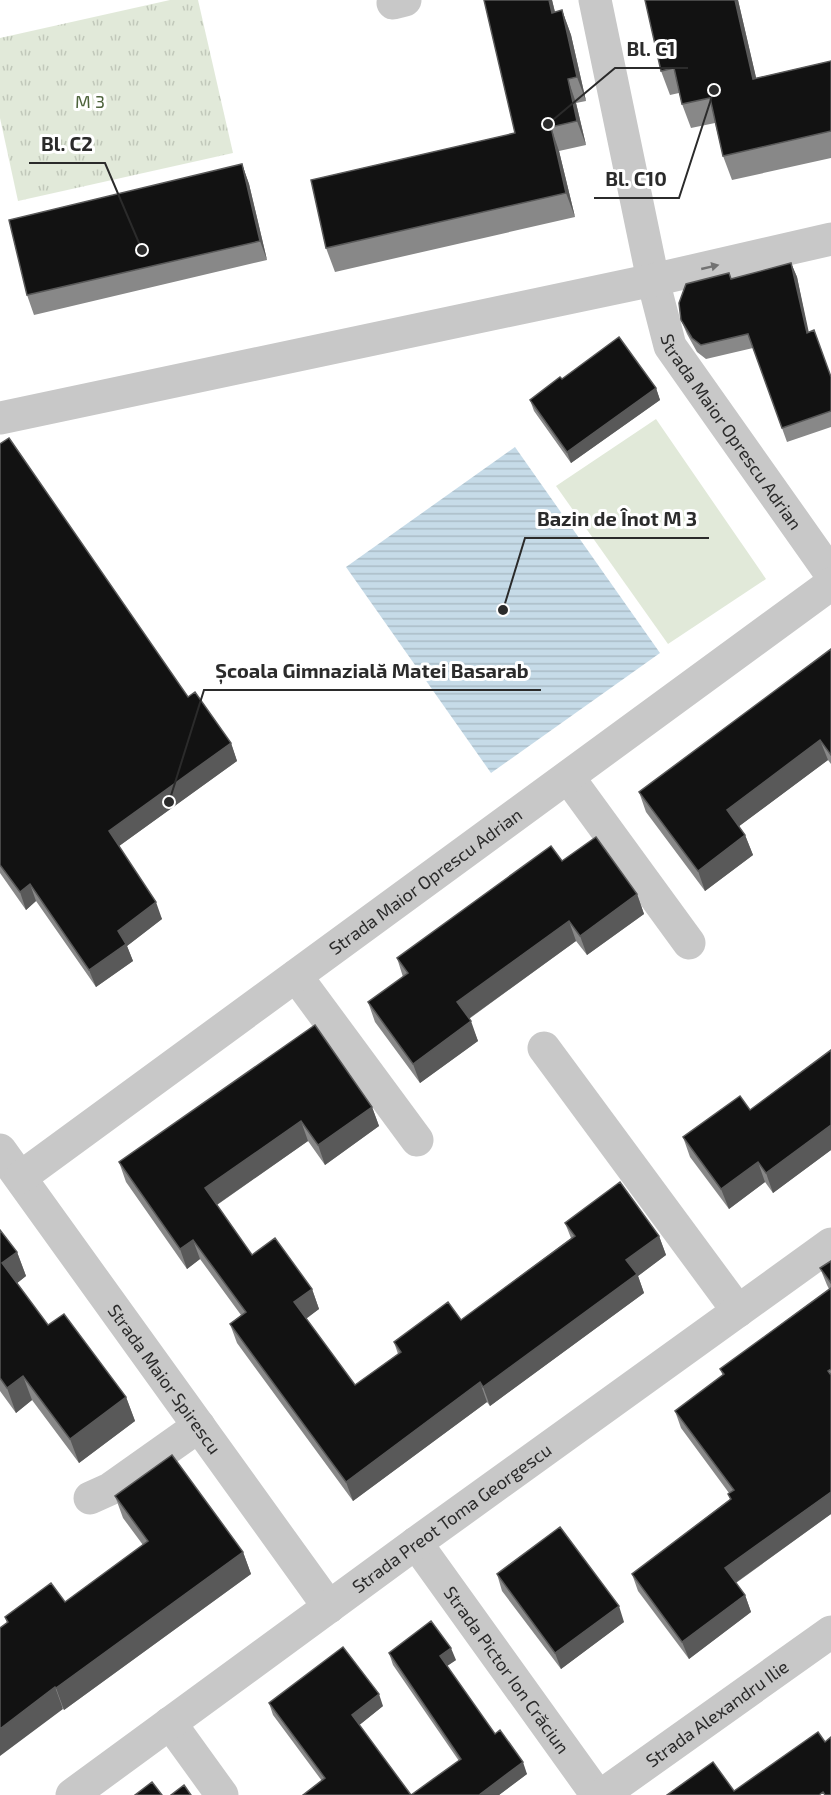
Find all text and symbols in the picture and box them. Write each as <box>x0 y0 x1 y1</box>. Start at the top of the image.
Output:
callout: Bl. C1 <box>615 30 688 68</box>
text: Bl. C1 <box>627 36 675 60</box>
park label: M 3 <box>75 90 105 112</box>
callout: Bl. C2 <box>29 125 105 163</box>
text: Bl. C2 <box>41 131 93 155</box>
callout: Bl. C10 <box>594 160 679 198</box>
text: Bl. C10 <box>605 166 667 190</box>
one-way arrow <box>701 261 719 271</box>
street label: Strada Maior Oprescu Adrian <box>656 332 807 534</box>
callout: Bazin de Înot M 3 <box>525 500 709 538</box>
text: Bazin de Înot M 3 <box>537 506 697 530</box>
callout: Școala Gimnazială Matei Basarab <box>204 652 541 690</box>
text: Școala Gimnazială Matei Basarab <box>215 658 529 685</box>
street label: Strada Maior Oprescu Adrian <box>324 803 526 959</box>
street label: Strada Maior Spirescu <box>103 1300 226 1458</box>
street label: Strada Preot Toma Georgescu <box>348 1438 555 1597</box>
street label: Strada Pictor Ion Crăciun <box>439 1582 575 1758</box>
street label: Strada Alexandru Ilie <box>641 1655 792 1771</box>

